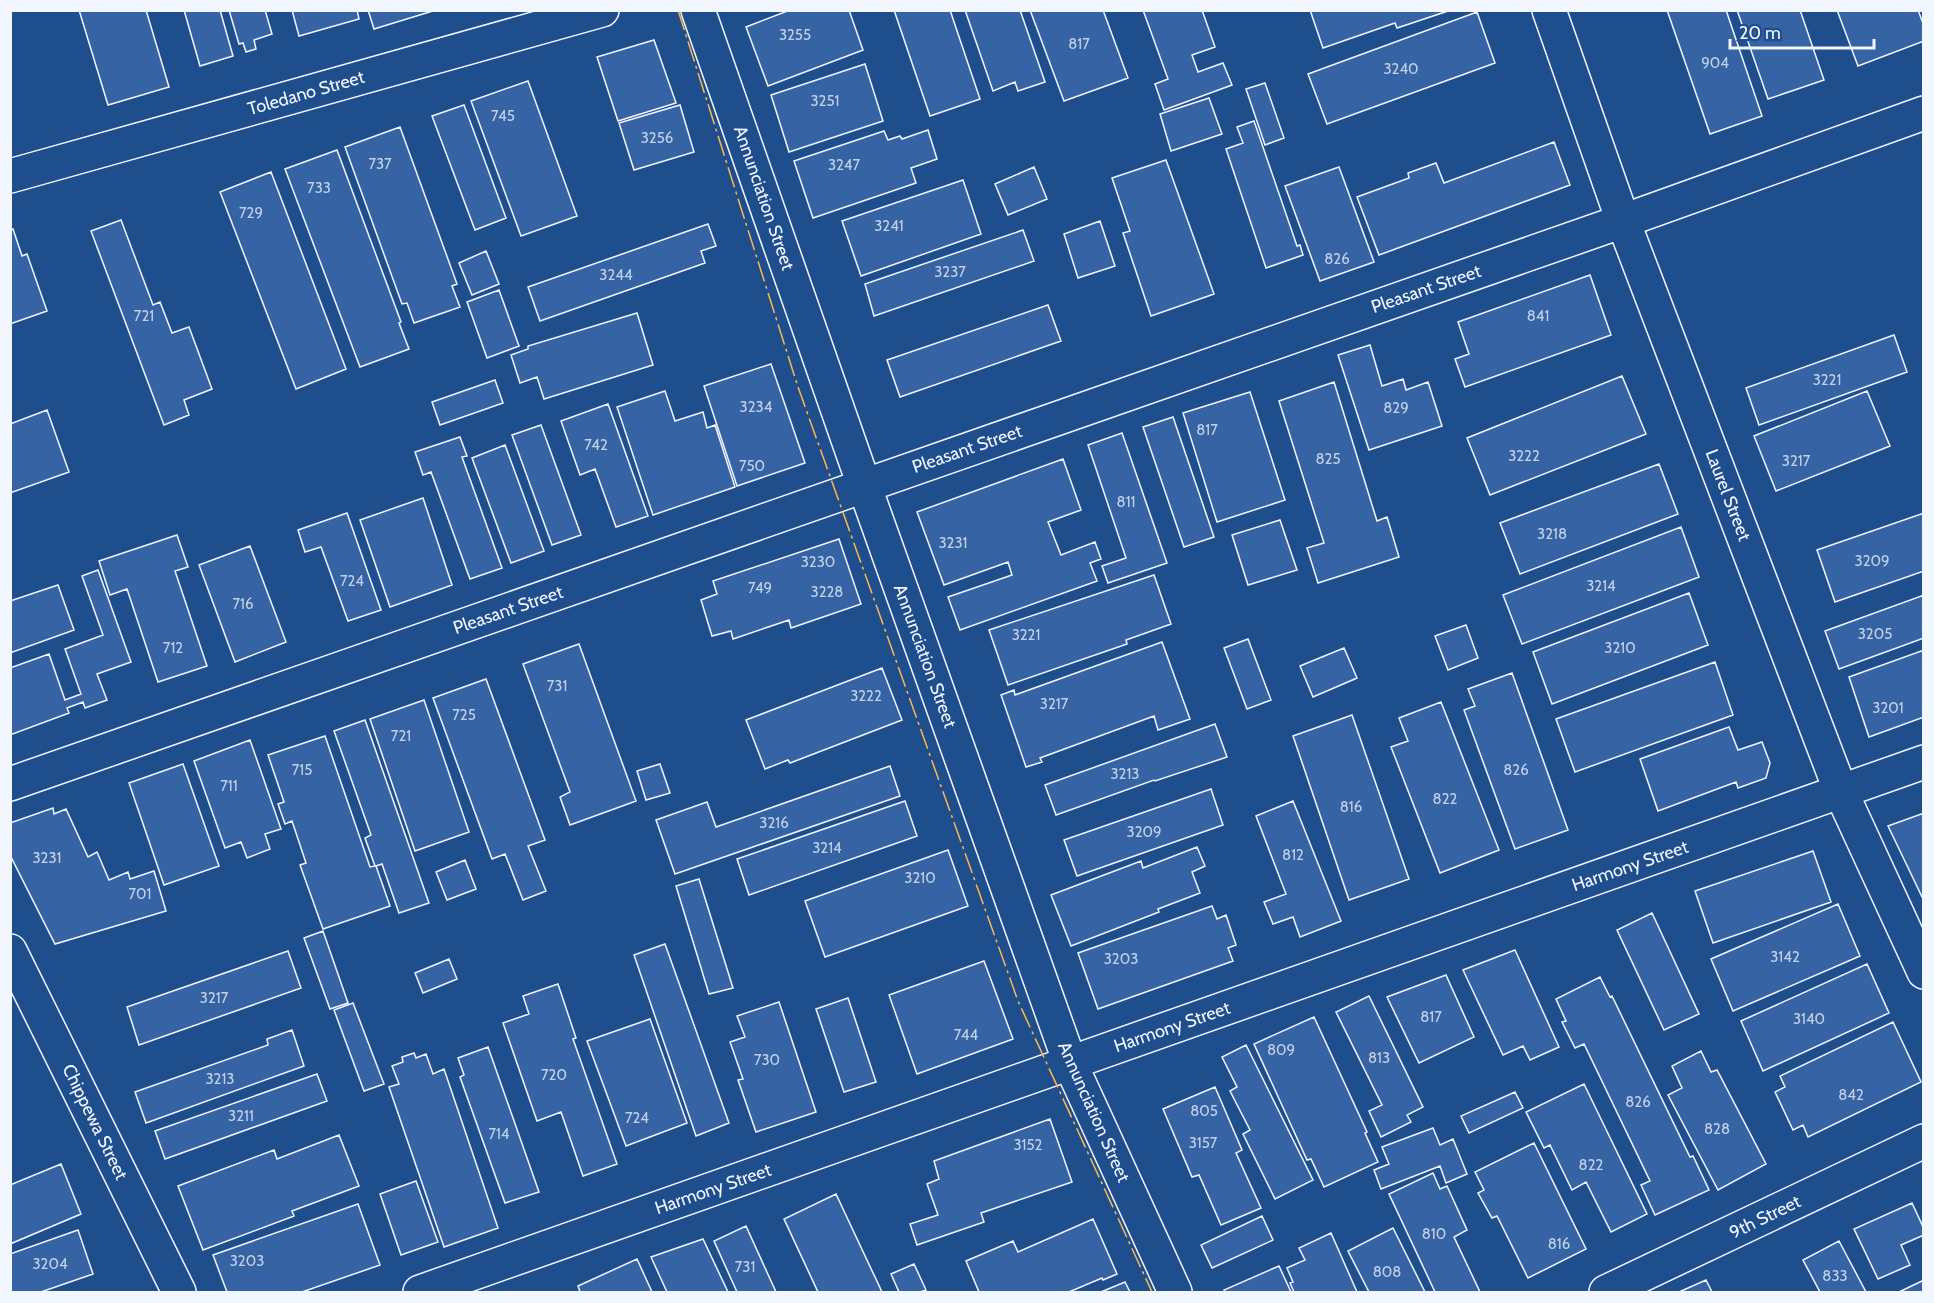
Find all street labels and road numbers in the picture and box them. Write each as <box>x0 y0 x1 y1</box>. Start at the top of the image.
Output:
street label: Toledano Street <box>245 66 367 120</box>
street label: Annunciation Street <box>729 123 799 273</box>
street label: Pleasant Street <box>1368 260 1484 318</box>
street label: Pleasant Street <box>909 420 1025 478</box>
street label: Laurel Street <box>1700 446 1756 544</box>
street label: Pleasant Street <box>450 581 566 639</box>
street label: Annunciation Street <box>889 581 961 731</box>
street label: Harmony Street <box>1569 836 1691 896</box>
street label: Harmony Street <box>1111 997 1233 1057</box>
street label: Annunciation Street <box>1053 1038 1135 1186</box>
street label: Chippewa Street <box>58 1061 132 1183</box>
street label: Harmony Street <box>652 1159 774 1219</box>
street label: 9th Street <box>1726 1190 1804 1244</box>

